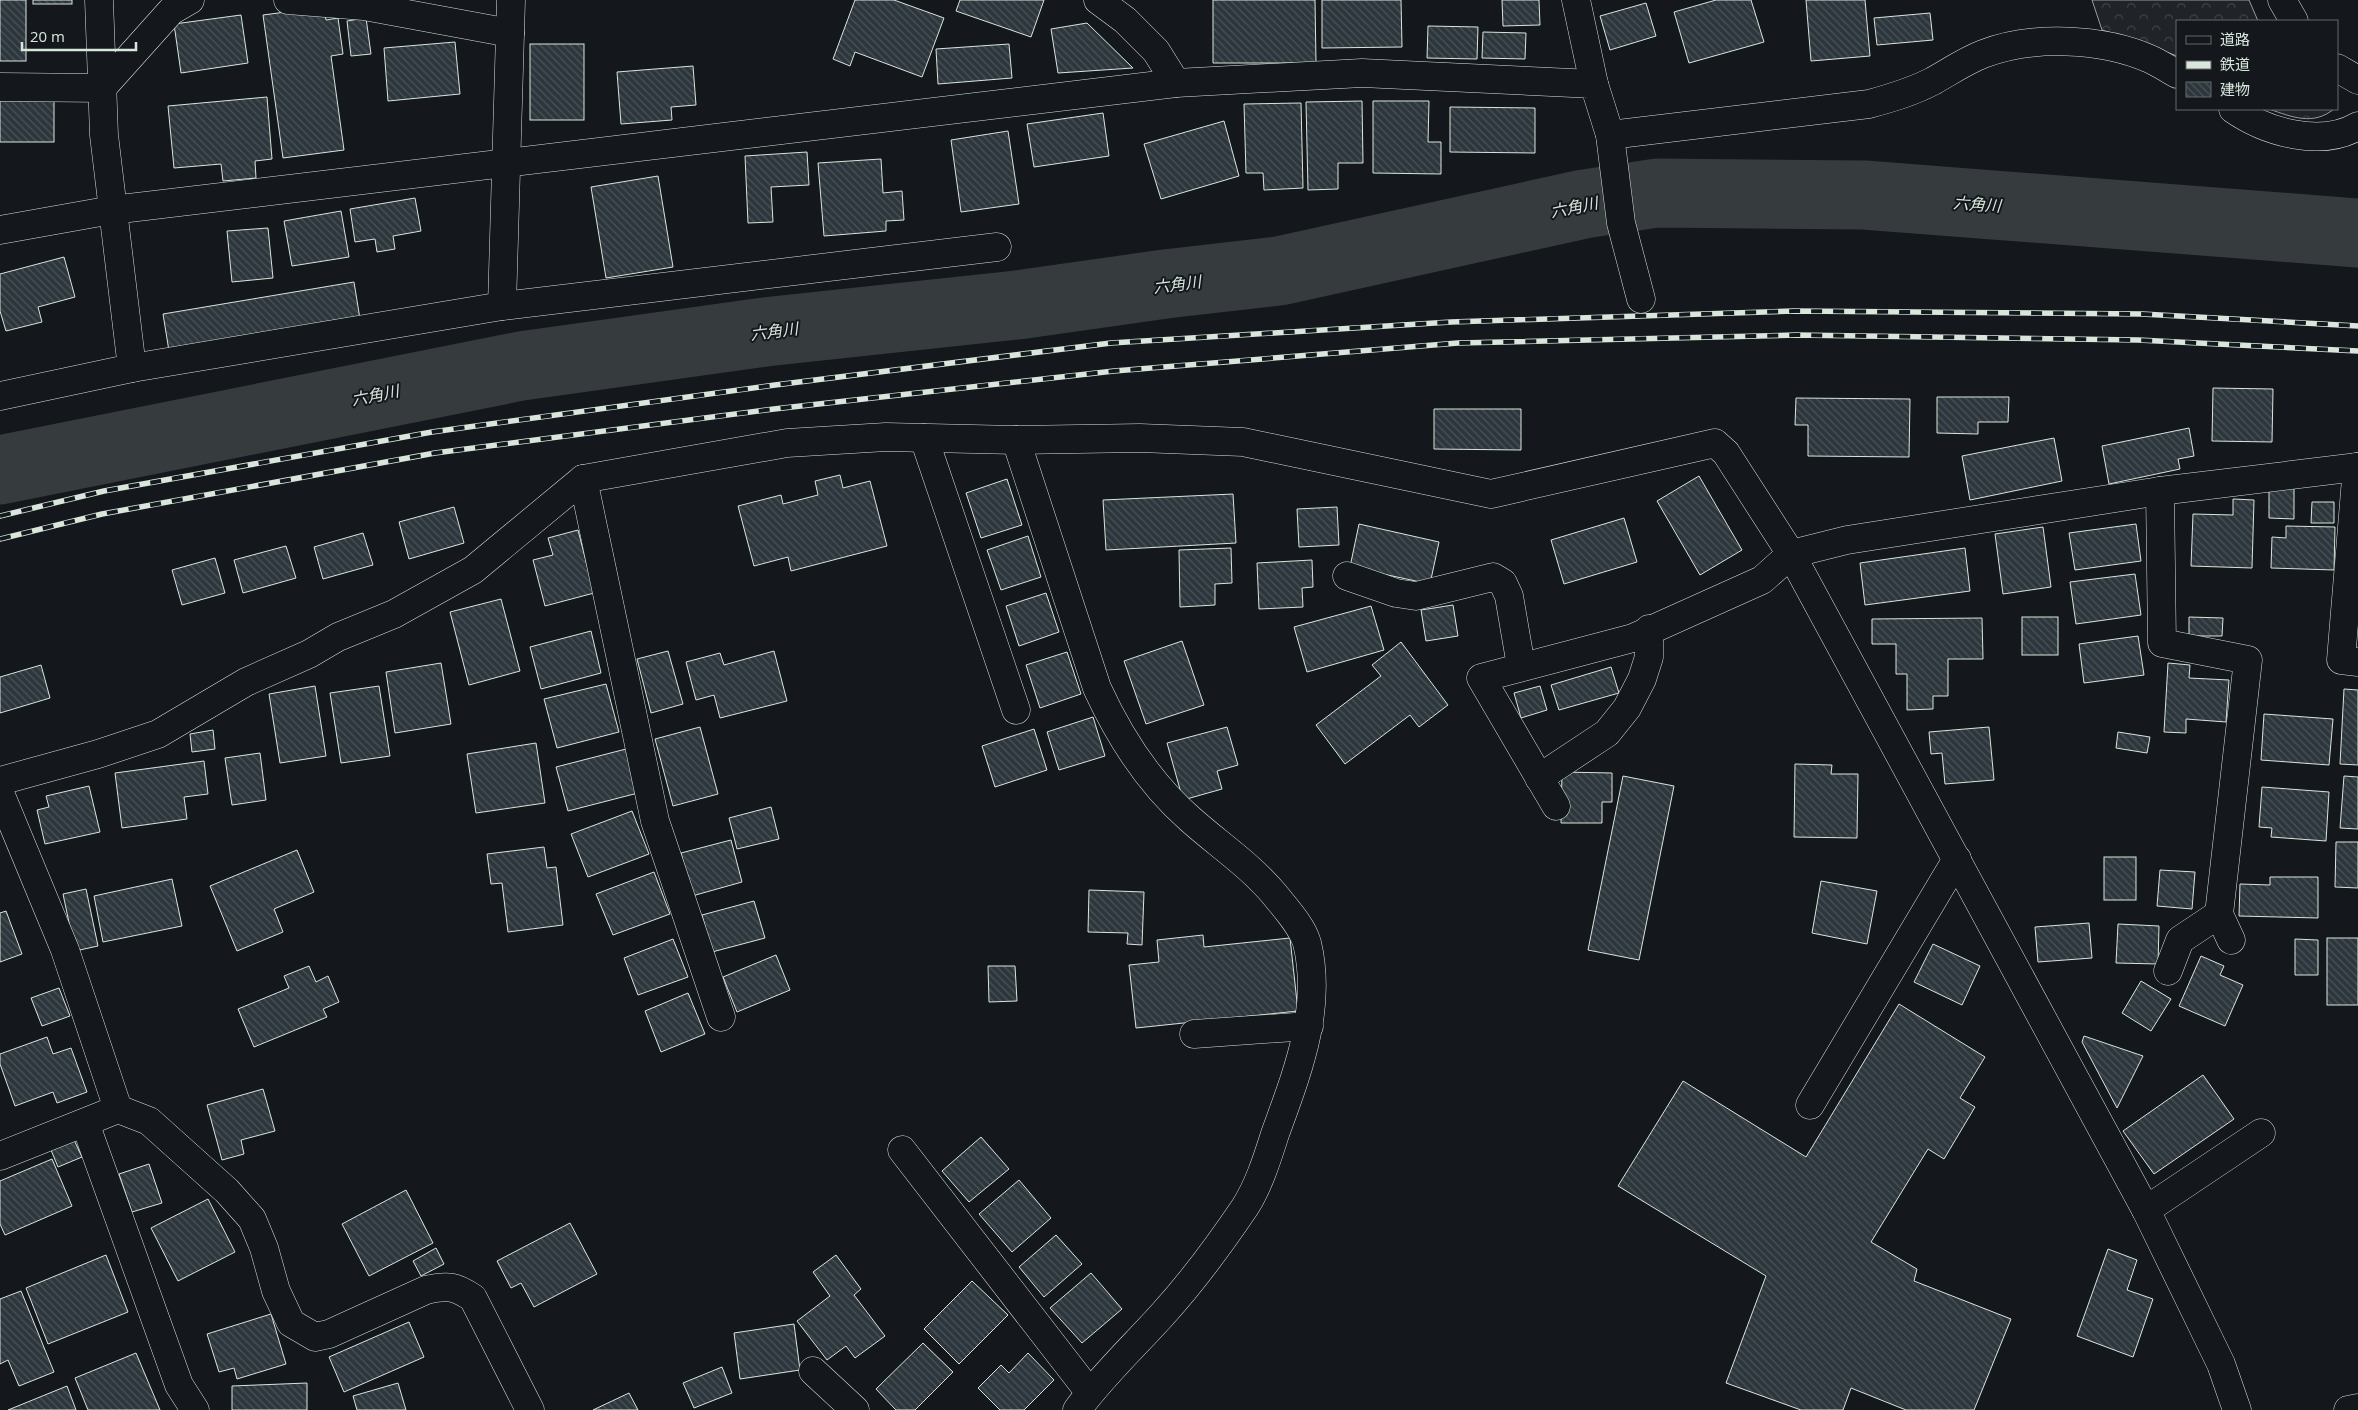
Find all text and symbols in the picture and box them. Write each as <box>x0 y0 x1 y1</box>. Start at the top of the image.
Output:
scale bar <box>22 20 136 52</box>
legend <box>2176 20 2338 110</box>
text: 20 m <box>30 26 65 46</box>
text: 道路 <box>2220 29 2250 49</box>
text: 鉄道 <box>2220 54 2250 74</box>
text: 建物 <box>2220 79 2250 99</box>
water label: 六角川 <box>1548 191 1602 222</box>
water label: 六角川 <box>1952 191 2004 217</box>
water label: 六角川 <box>1152 270 1204 298</box>
water label: 六角川 <box>749 317 801 345</box>
water label: 六角川 <box>349 379 403 410</box>

